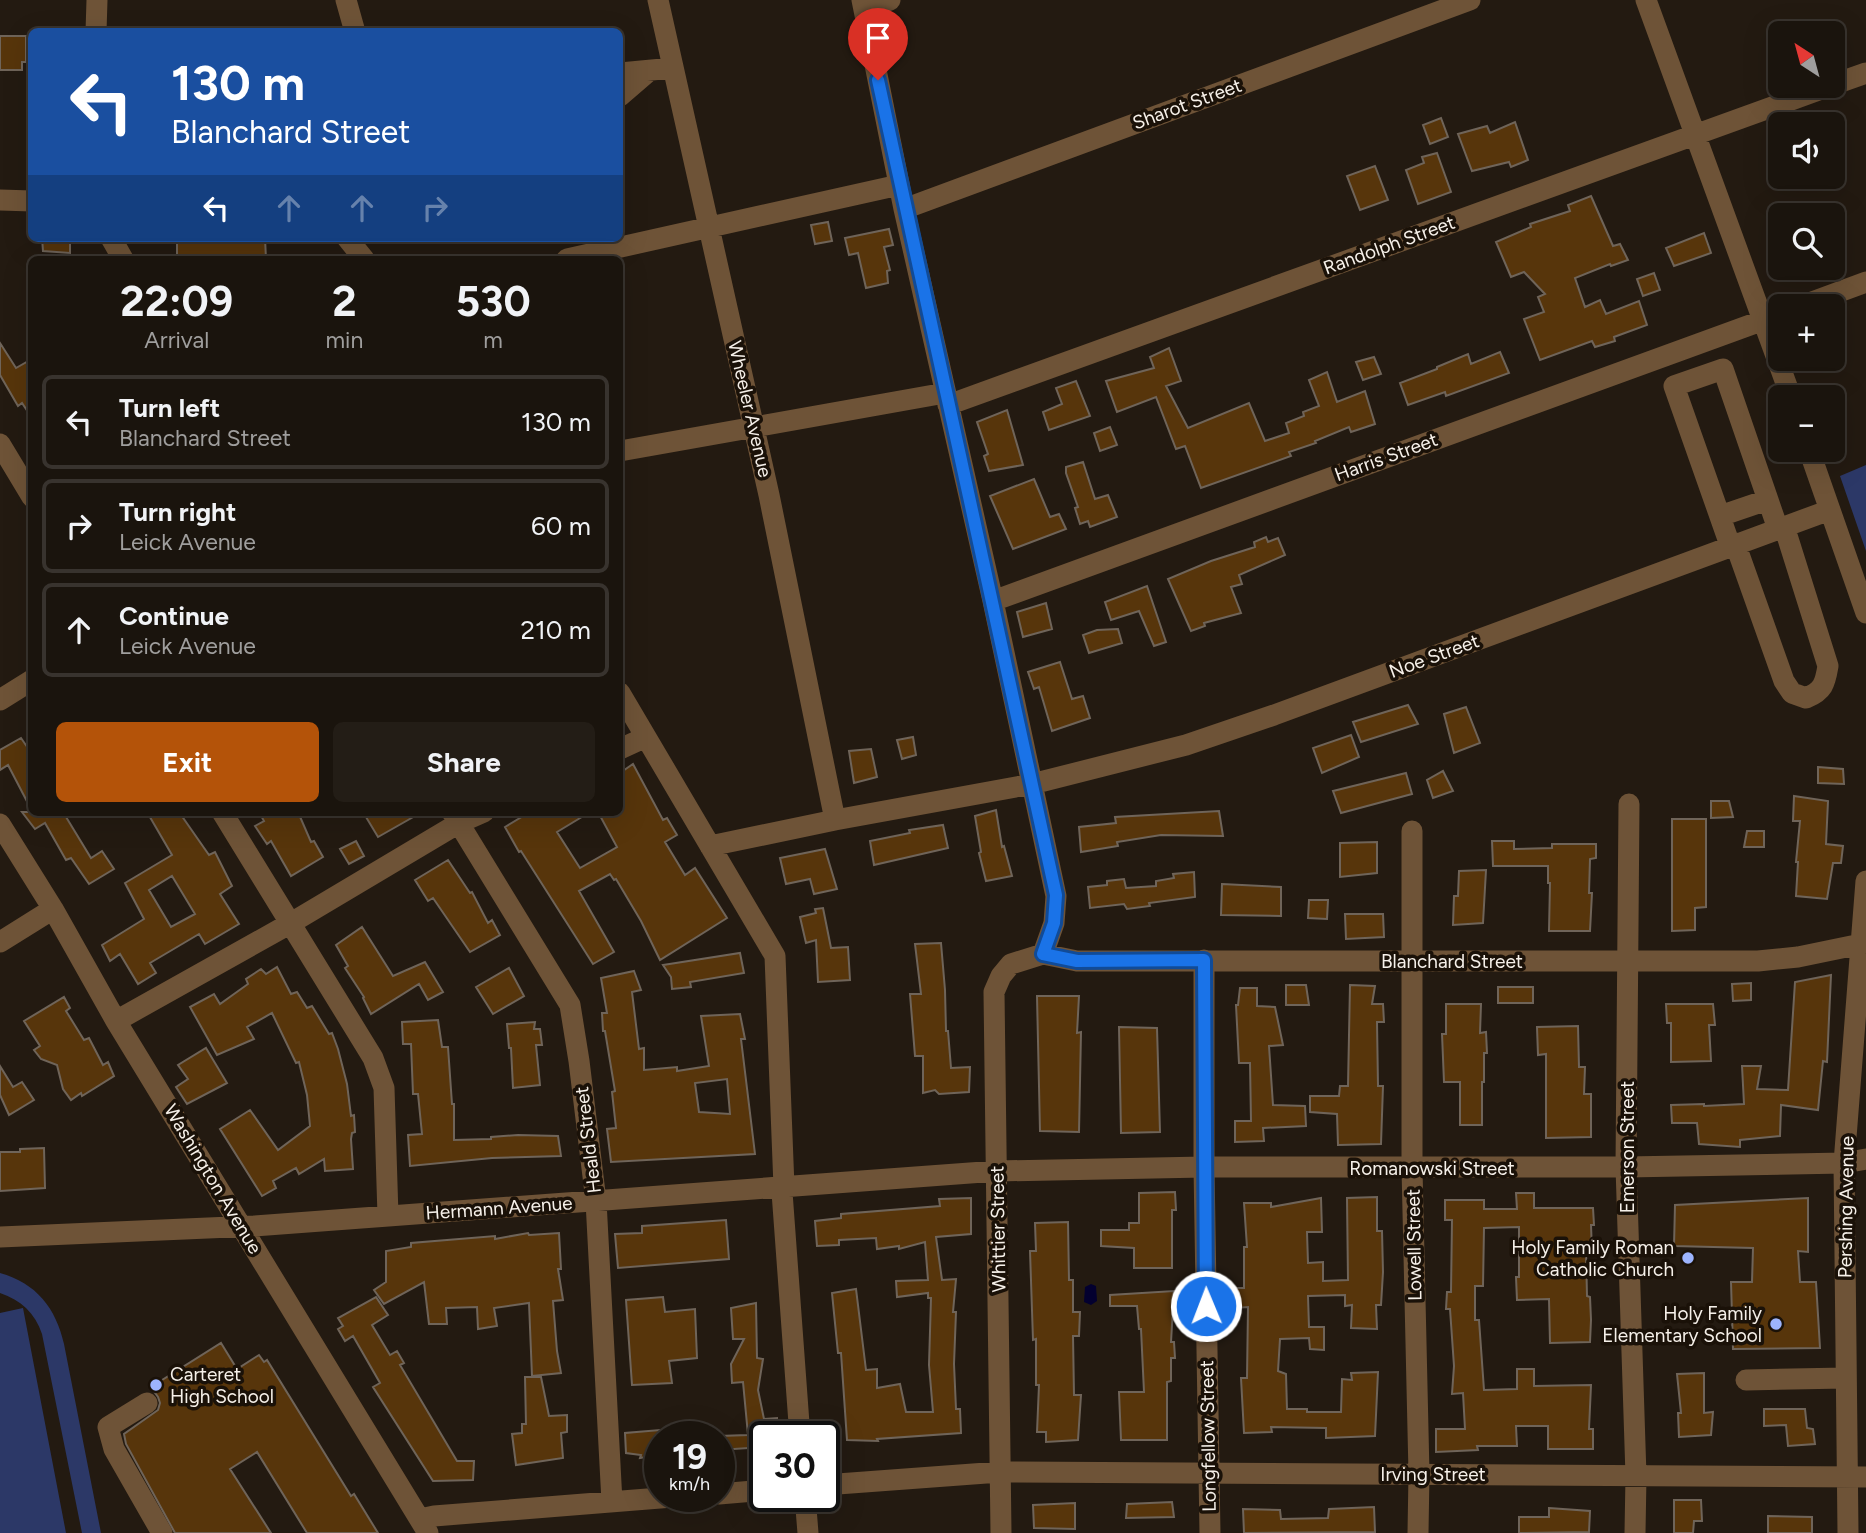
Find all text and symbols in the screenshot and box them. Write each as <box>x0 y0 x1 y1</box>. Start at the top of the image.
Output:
pin <box>848 8 908 80</box>
icon: arrive <box>859 19 897 57</box>
north arrow <box>1768 21 1844 98</box>
map controls <box>1768 21 1845 462</box>
text: 130 m <box>171 53 305 112</box>
icon: left <box>56 56 147 147</box>
street label: Sharot Street <box>1129 74 1245 134</box>
button: sound <box>1768 112 1845 189</box>
text: Blanchard Street <box>171 113 410 151</box>
icon: left <box>197 189 235 227</box>
icon: ahead <box>270 189 308 227</box>
icon: ahead <box>343 189 381 227</box>
icon: right <box>416 189 454 227</box>
button: search <box>1768 203 1845 280</box>
street label: Randolph Street <box>1320 211 1458 279</box>
text: 22:09 <box>120 276 233 327</box>
text: 2 <box>332 276 357 327</box>
text: 530 <box>456 276 531 327</box>
button: + <box>1768 294 1845 371</box>
text: Arrival <box>144 326 209 354</box>
text: min <box>326 326 363 354</box>
text: m <box>483 326 503 354</box>
street label: Wheeler Avenue <box>723 338 777 480</box>
button: − <box>1768 385 1845 462</box>
text: Turn left <box>119 392 220 424</box>
icon: left <box>60 403 98 441</box>
text: 130 m <box>521 406 591 438</box>
text: Blanchard Street <box>119 424 291 452</box>
street label: Harris Street <box>1331 428 1441 486</box>
text: Turn right <box>119 496 236 528</box>
icon: right <box>60 507 98 545</box>
text: 60 m <box>531 510 591 542</box>
text: Leick Avenue <box>119 528 256 556</box>
text: Continue <box>119 600 229 632</box>
icon: ahead <box>60 611 98 649</box>
text: 210 m <box>521 614 591 646</box>
street label: Noe Street <box>1386 629 1482 683</box>
text: Leick Avenue <box>119 632 256 660</box>
button: Exit <box>56 722 319 802</box>
button: Share <box>333 722 595 802</box>
street label: Blanchard Street <box>1381 950 1523 973</box>
street label: Emerson Street <box>1616 1081 1639 1213</box>
street label: Heald Street <box>570 1085 606 1195</box>
street label: Washington Avenue <box>159 1100 267 1258</box>
street label: Pershing Avenue <box>1833 1136 1859 1278</box>
street label: Romanowski Street <box>1349 1157 1515 1180</box>
street label: Whittier Street <box>985 1165 1011 1293</box>
street label: Lowell Street <box>1402 1189 1426 1301</box>
street label: Hermann Avenue <box>425 1191 573 1225</box>
place label: Holy Family Roman Catholic Church <box>1511 1236 1674 1281</box>
marker: Holy Family Roman Catholic Church <box>1680 1250 1696 1266</box>
position arrow <box>1169 1269 1243 1343</box>
place label: Holy Family Elementary School <box>1602 1302 1762 1347</box>
marker: Holy Family Elementary School <box>1768 1316 1784 1332</box>
street label: Longfellow Street <box>1195 1360 1221 1512</box>
place label: Carteret High School <box>170 1363 274 1408</box>
marker: Carteret High School <box>148 1377 164 1393</box>
speed limit sign: 30 <box>749 1421 840 1512</box>
text: 19 <box>672 1436 707 1478</box>
street label: Irving Street <box>1380 1463 1486 1486</box>
text: km/h <box>669 1473 710 1495</box>

